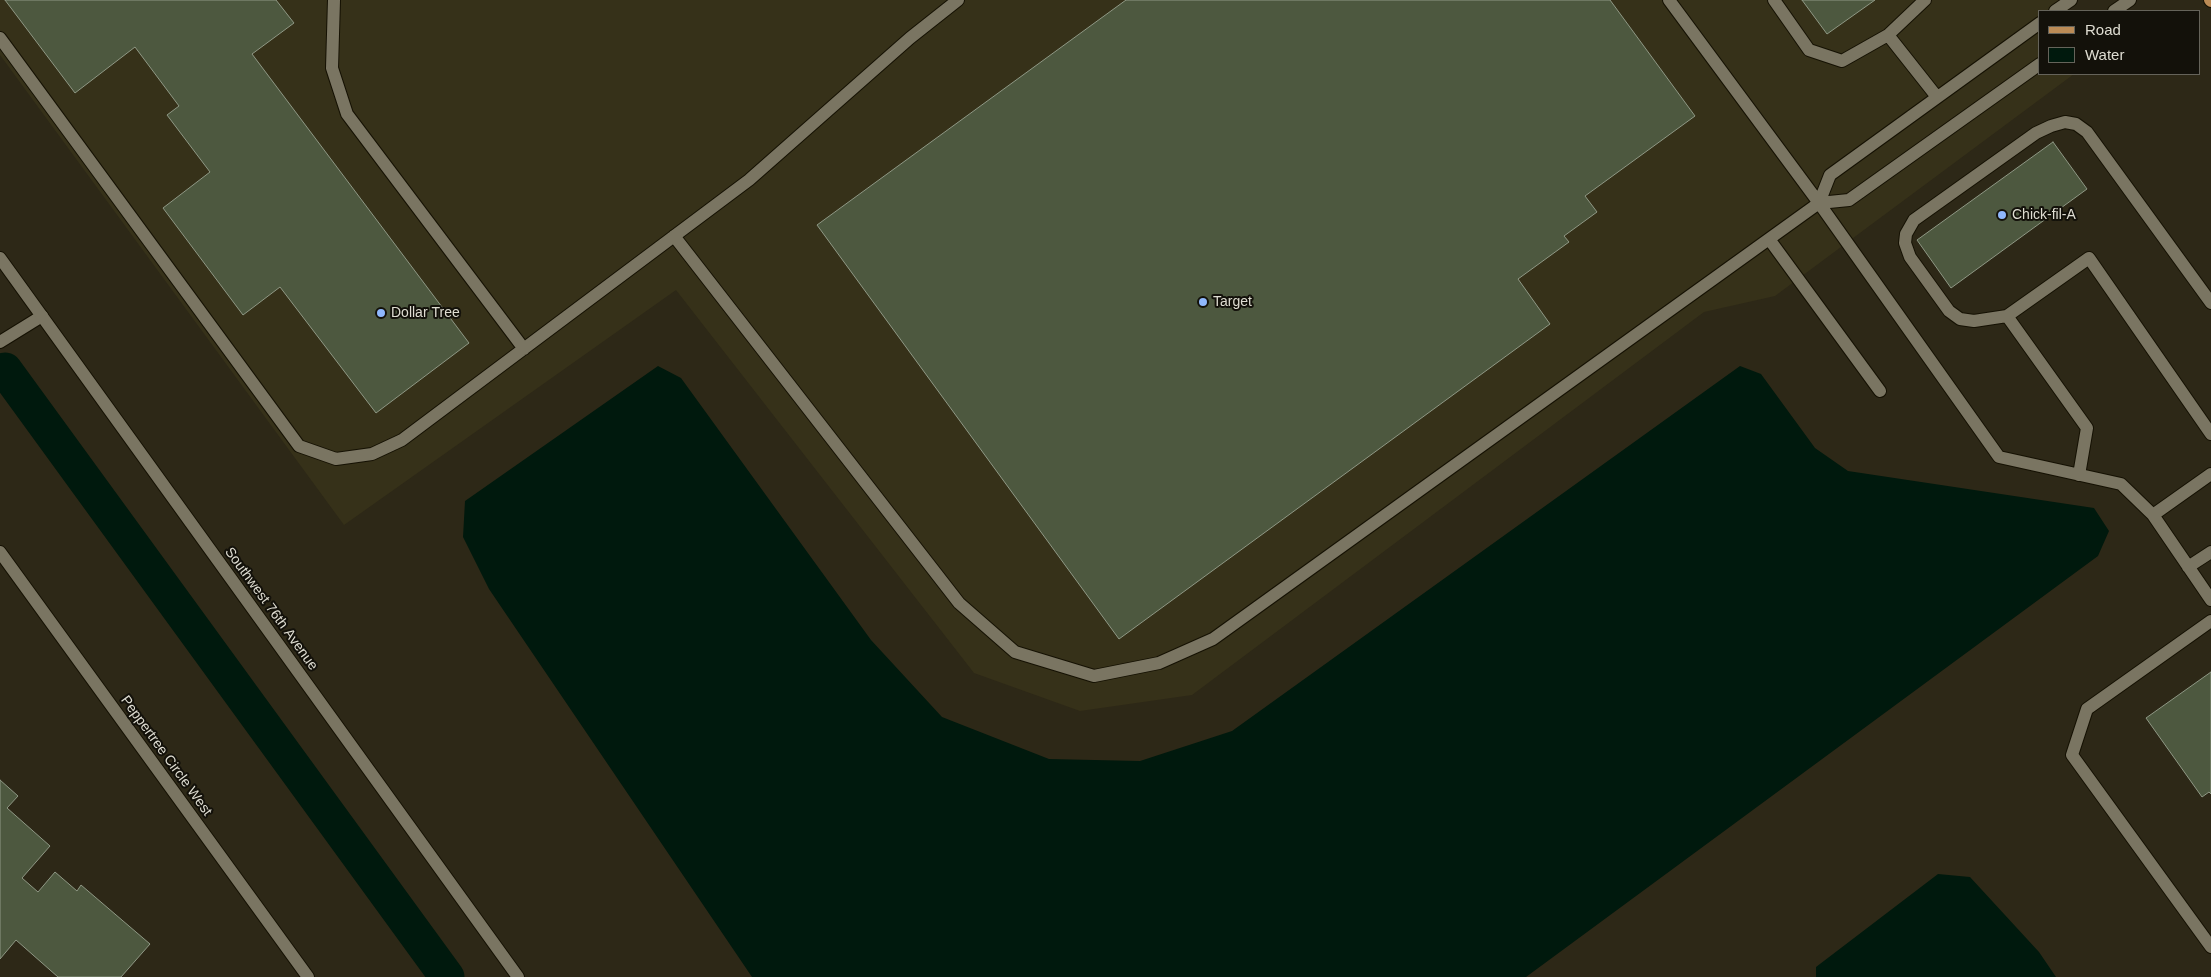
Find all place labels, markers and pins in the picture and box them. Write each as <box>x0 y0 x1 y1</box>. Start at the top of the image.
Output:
place label: Chick-fil-A <box>2012 207 2076 223</box>
marker: Chick-fil-A <box>1996 209 2008 221</box>
place label: Target <box>1213 294 1252 310</box>
marker: Target <box>1197 296 1209 308</box>
place label: Dollar Tree <box>391 305 460 321</box>
marker: Dollar Tree <box>375 307 387 319</box>

